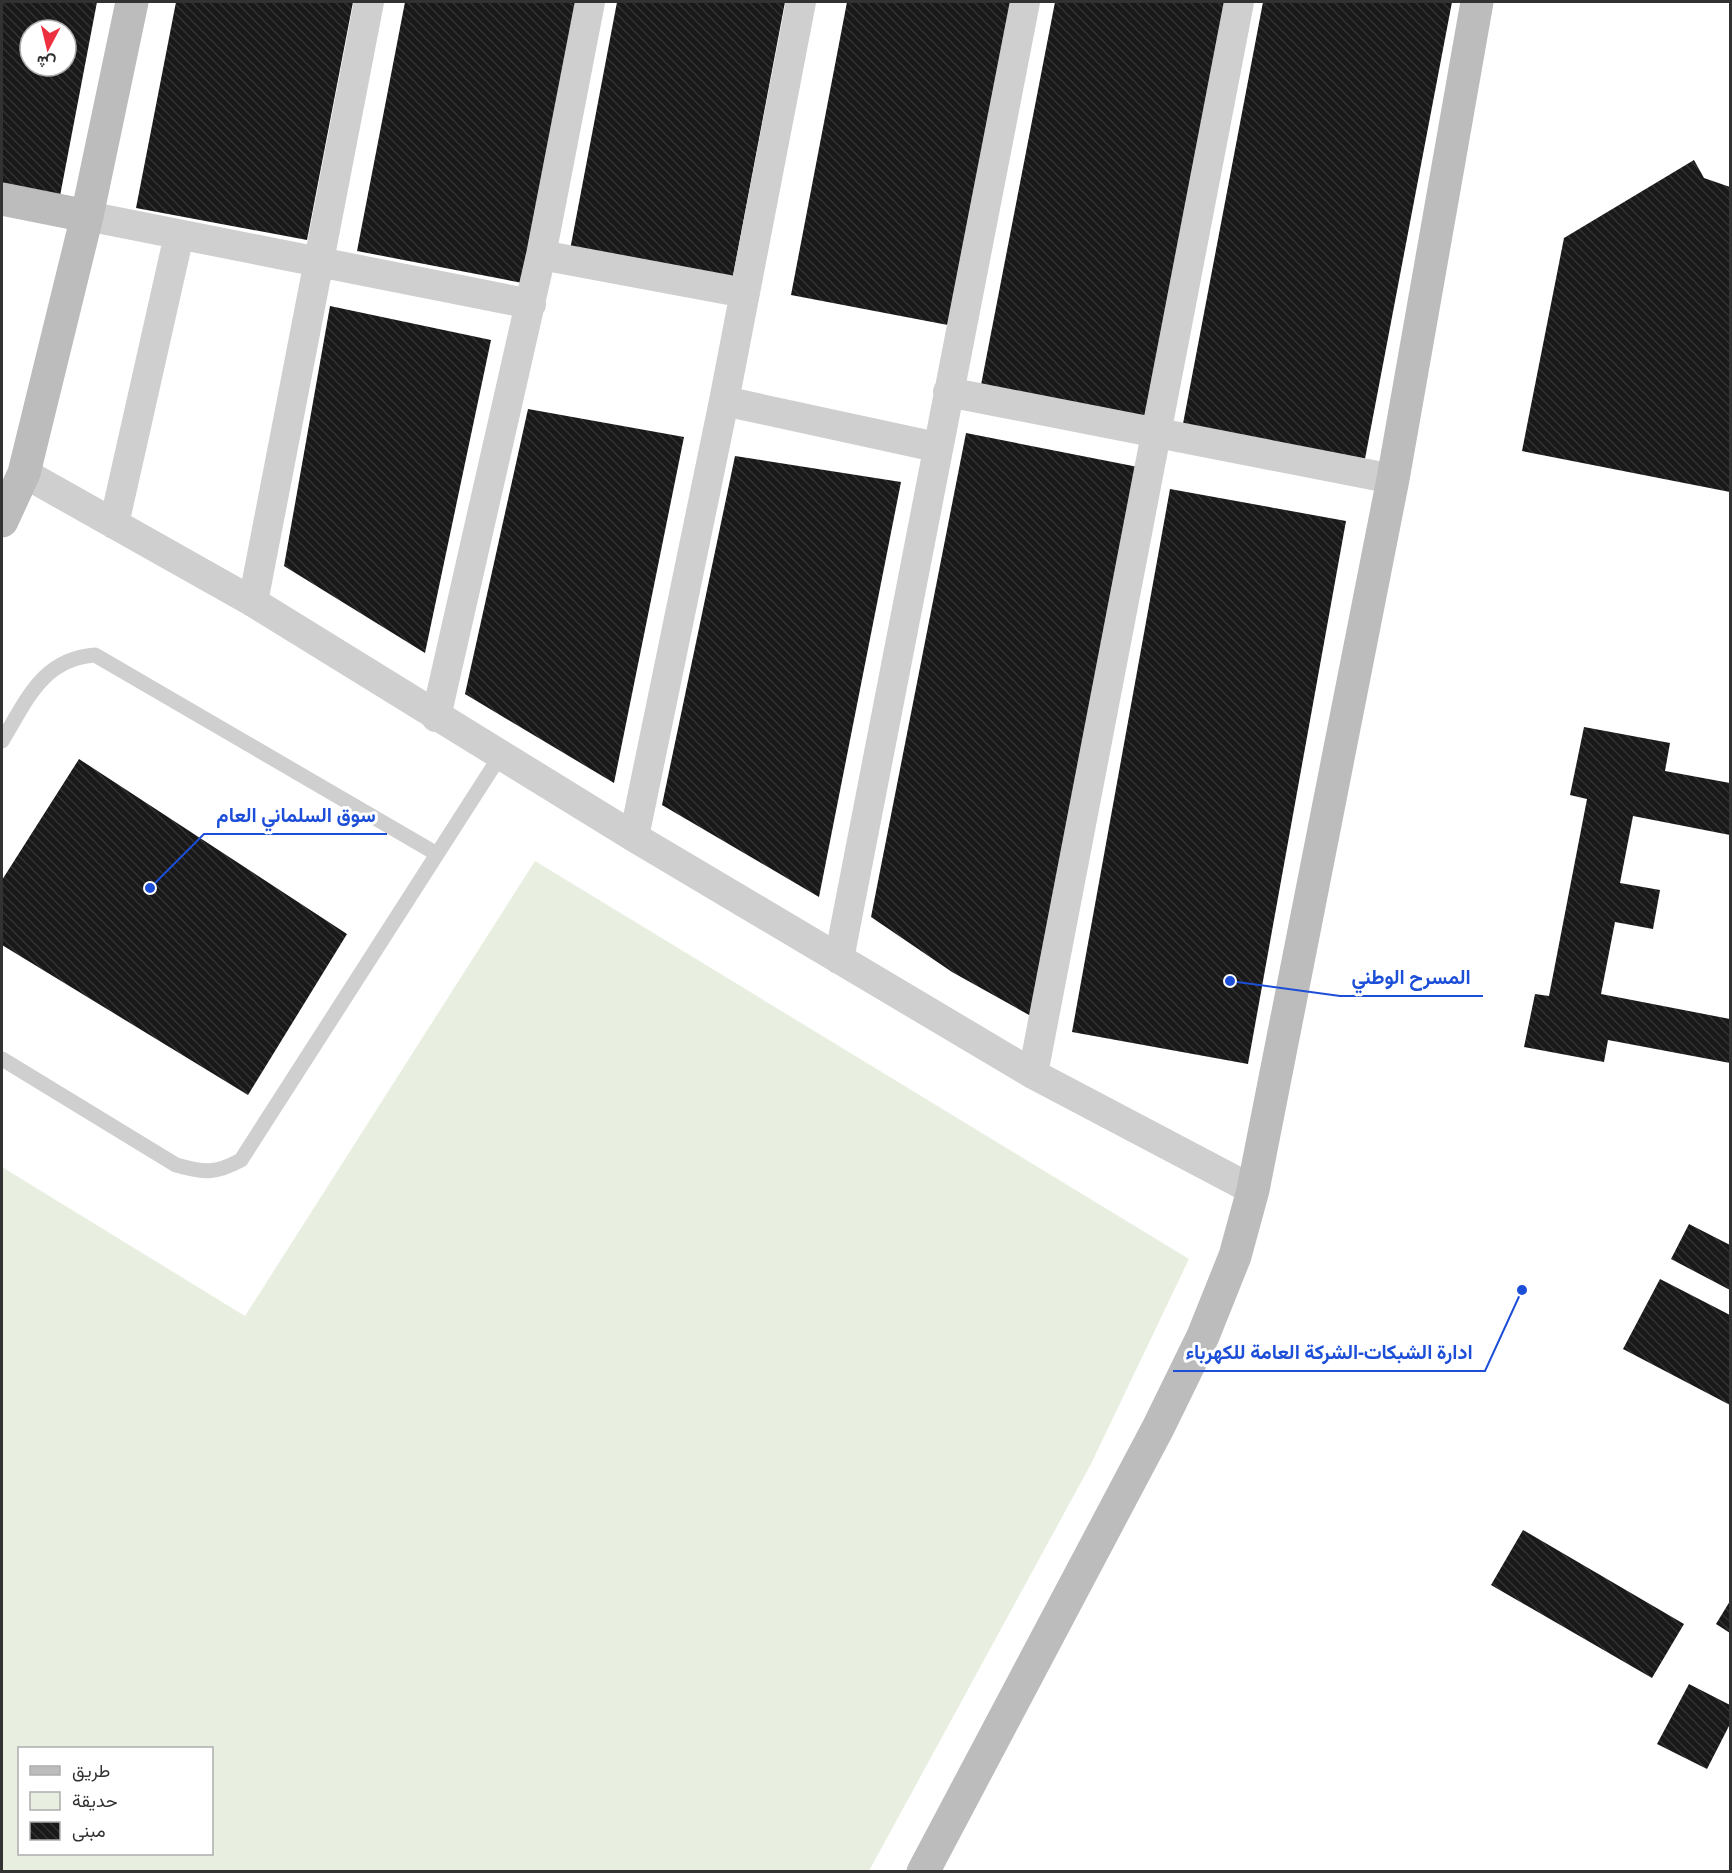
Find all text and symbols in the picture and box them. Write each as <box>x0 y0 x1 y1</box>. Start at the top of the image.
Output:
north arrow <box>18 18 78 78</box>
text: ش <box>35 51 57 75</box>
callout: سوق السلماني العام <box>204 796 387 834</box>
text: سوق السلماني العام <box>216 801 376 832</box>
callout: المسرح الوطني <box>1340 958 1483 996</box>
text: المسرح الوطني <box>1351 963 1471 994</box>
callout: ادارة الشبكات-الشركة العامة للكهرباء <box>1173 1333 1485 1371</box>
text: ادارة الشبكات-الشركة العامة للكهرباء <box>1185 1338 1473 1365</box>
legend <box>18 1747 213 1855</box>
text: طريق <box>72 1758 110 1783</box>
text: حديقة <box>72 1788 118 1813</box>
text: مبنى <box>72 1818 106 1843</box>

